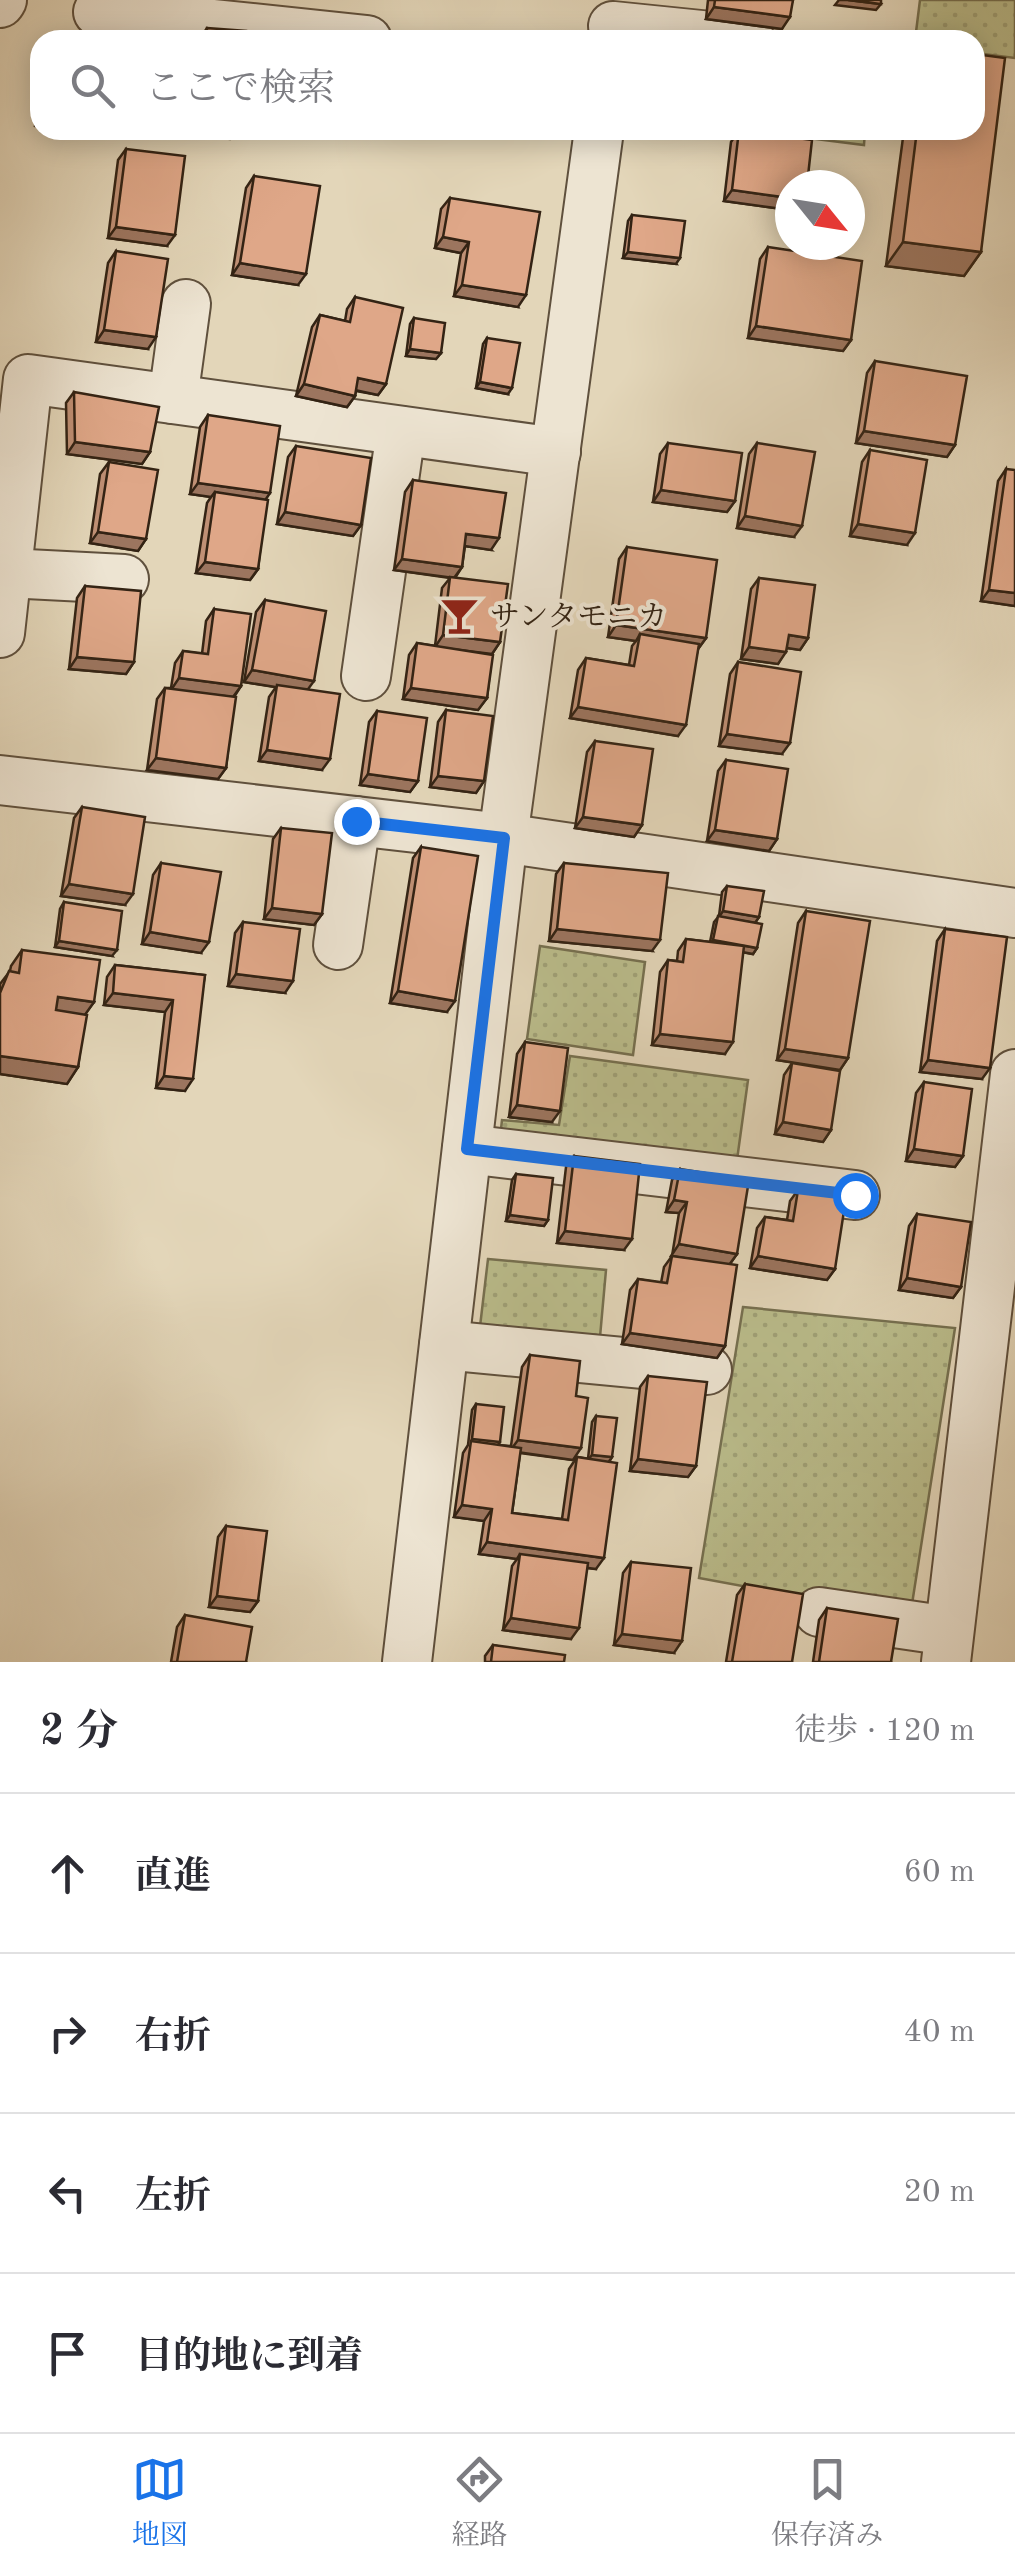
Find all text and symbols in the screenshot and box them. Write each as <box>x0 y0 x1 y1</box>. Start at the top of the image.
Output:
search box <box>30 30 985 140</box>
icon: search <box>65 58 120 113</box>
text: ここで検索 <box>145 71 335 109</box>
north arrow <box>775 170 865 260</box>
bar icon: サンタモニカ <box>439 595 481 637</box>
place label: サンタモニカ <box>490 602 667 633</box>
route end <box>334 799 380 845</box>
route start <box>833 1173 879 1219</box>
text: 2 分 <box>40 1712 118 1754</box>
text: 徒歩 · 120 m <box>794 1716 975 1748</box>
icon: ahead <box>40 1846 95 1901</box>
text: 60 m <box>904 1857 975 1889</box>
text: 直進 <box>135 1859 211 1897</box>
icon: right <box>40 2006 95 2061</box>
text: 40 m <box>904 2017 975 2049</box>
text: 右折 <box>135 2019 211 2057</box>
icon: left <box>40 2166 95 2221</box>
text: 20 m <box>904 2177 975 2209</box>
text: 左折 <box>135 2179 211 2217</box>
icon: arrive <box>40 2326 95 2381</box>
text: 目的地に到着 <box>135 2339 363 2377</box>
tab: 地図 <box>132 2452 188 2555</box>
tab: 経路 <box>451 2452 507 2555</box>
tab: 保存済み <box>771 2452 883 2555</box>

